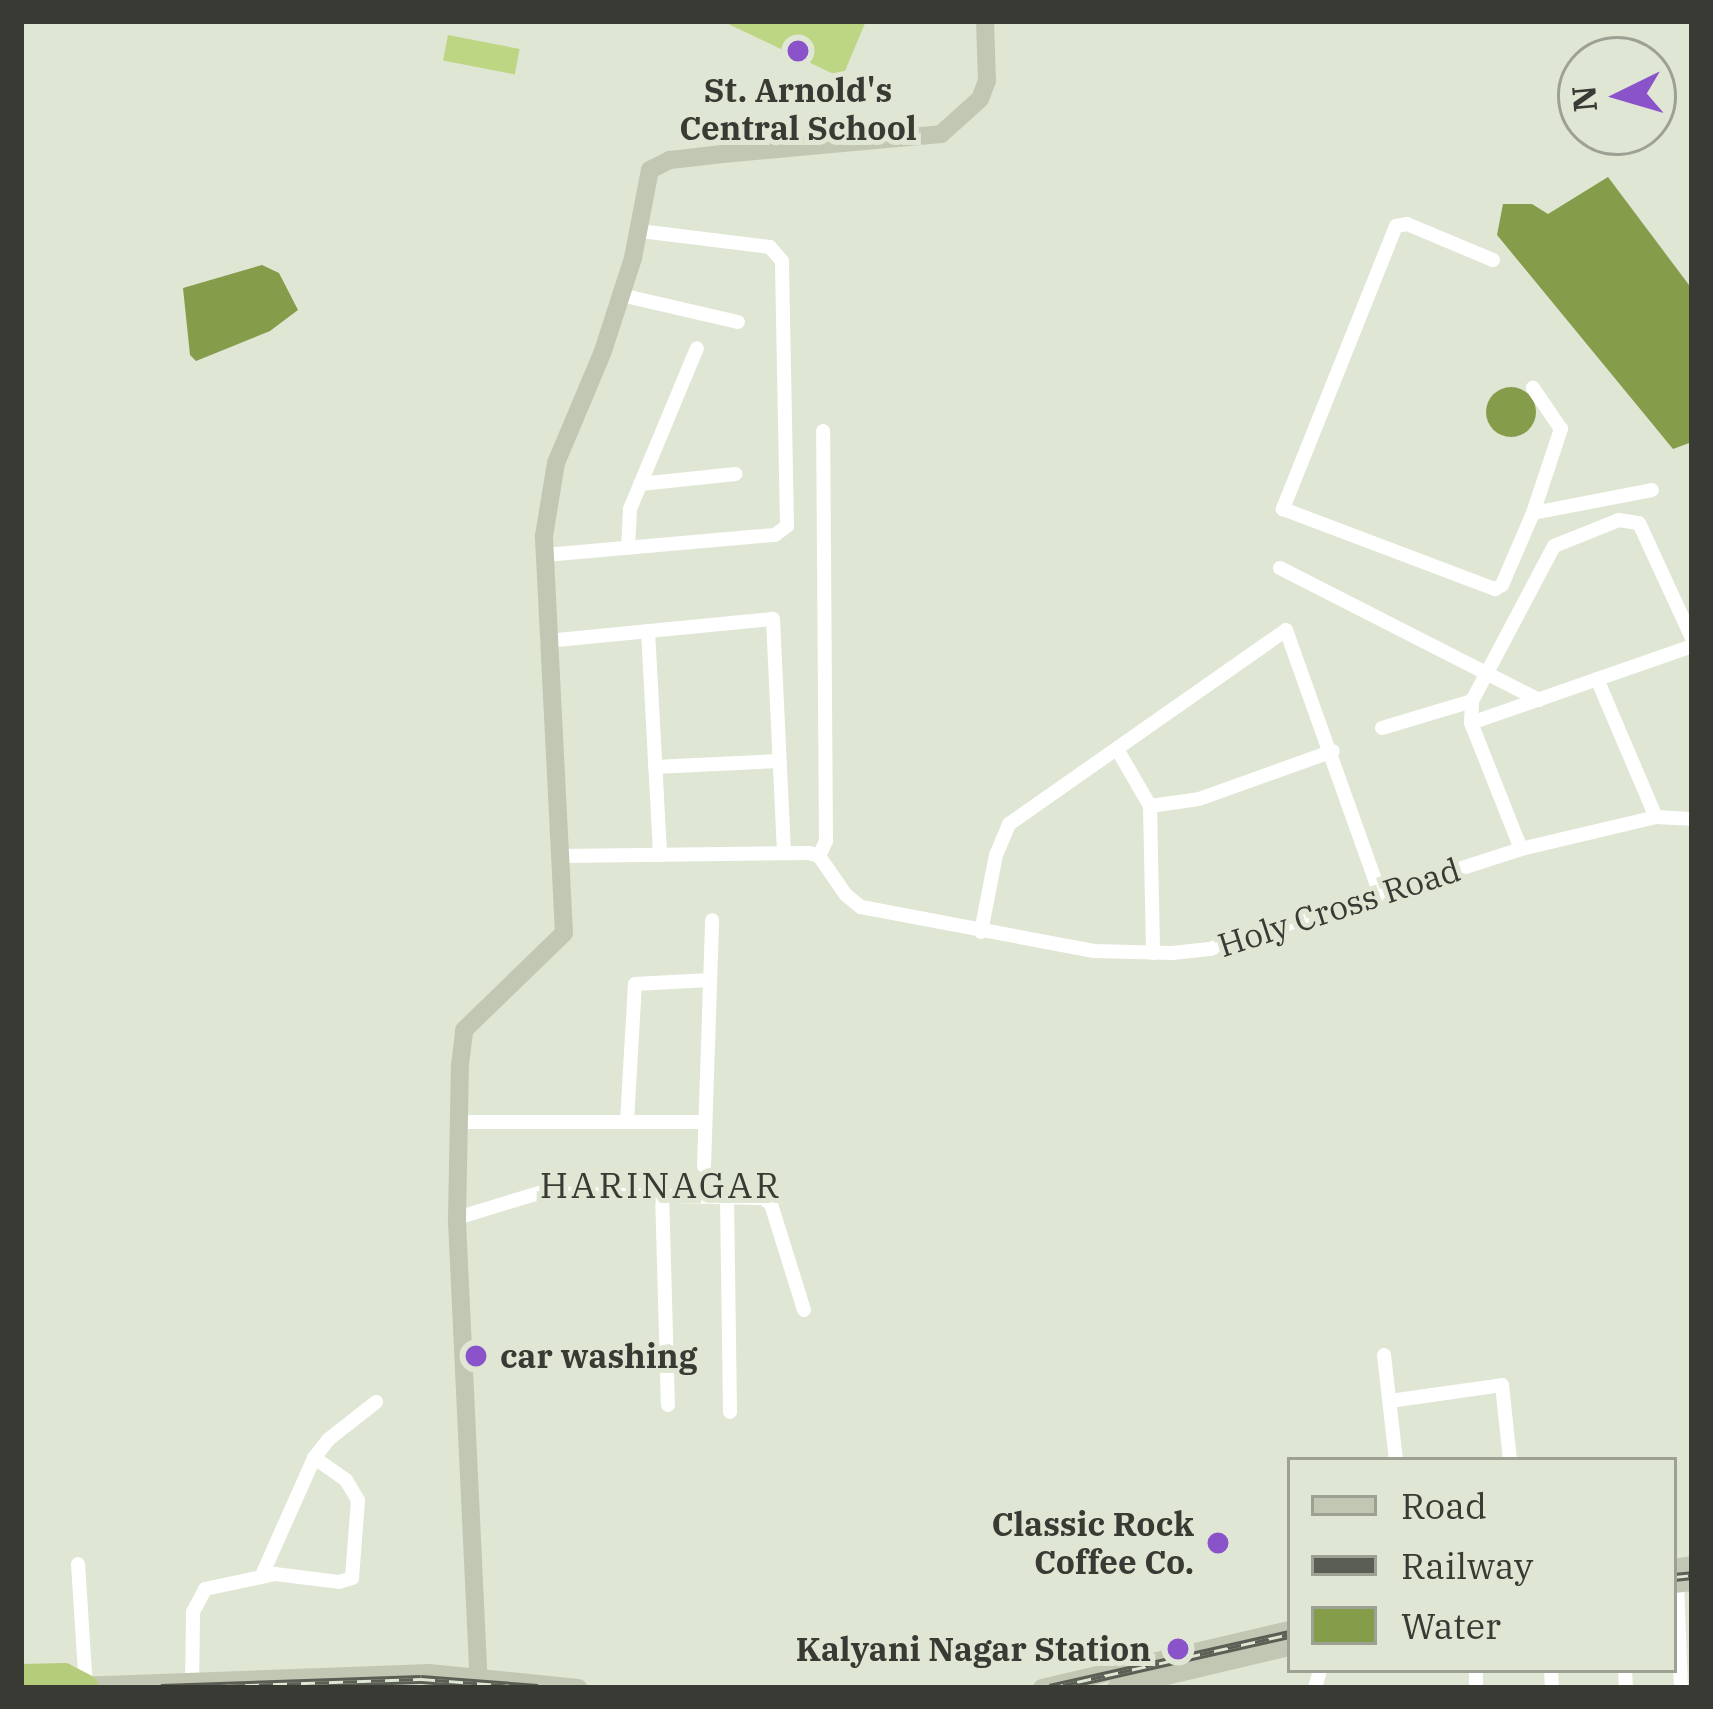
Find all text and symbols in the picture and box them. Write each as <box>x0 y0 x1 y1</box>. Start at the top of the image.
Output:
north arrow <box>1557 36 1677 156</box>
marker: St. Arnold's Central School <box>785 38 811 64</box>
place label: St. Arnold's Central School <box>679 70 917 148</box>
text: N <box>1561 84 1606 114</box>
street label: Holy Cross Road <box>1213 849 1465 965</box>
district label: HARINAGAR <box>540 1163 782 1207</box>
place label: car washing <box>500 1336 698 1376</box>
marker: car washing <box>463 1343 489 1369</box>
legend <box>1287 1457 1677 1673</box>
text: Road <box>1401 1482 1487 1529</box>
place label: Classic Rock Coffee Co. <box>992 1504 1194 1582</box>
marker: Classic Rock Coffee Co. <box>1205 1530 1231 1556</box>
text: Railway <box>1401 1542 1533 1589</box>
text: Water <box>1401 1602 1501 1649</box>
place label: Kalyani Nagar Station <box>796 1629 1151 1669</box>
marker: Kalyani Nagar Station <box>1162 1633 1194 1665</box>

